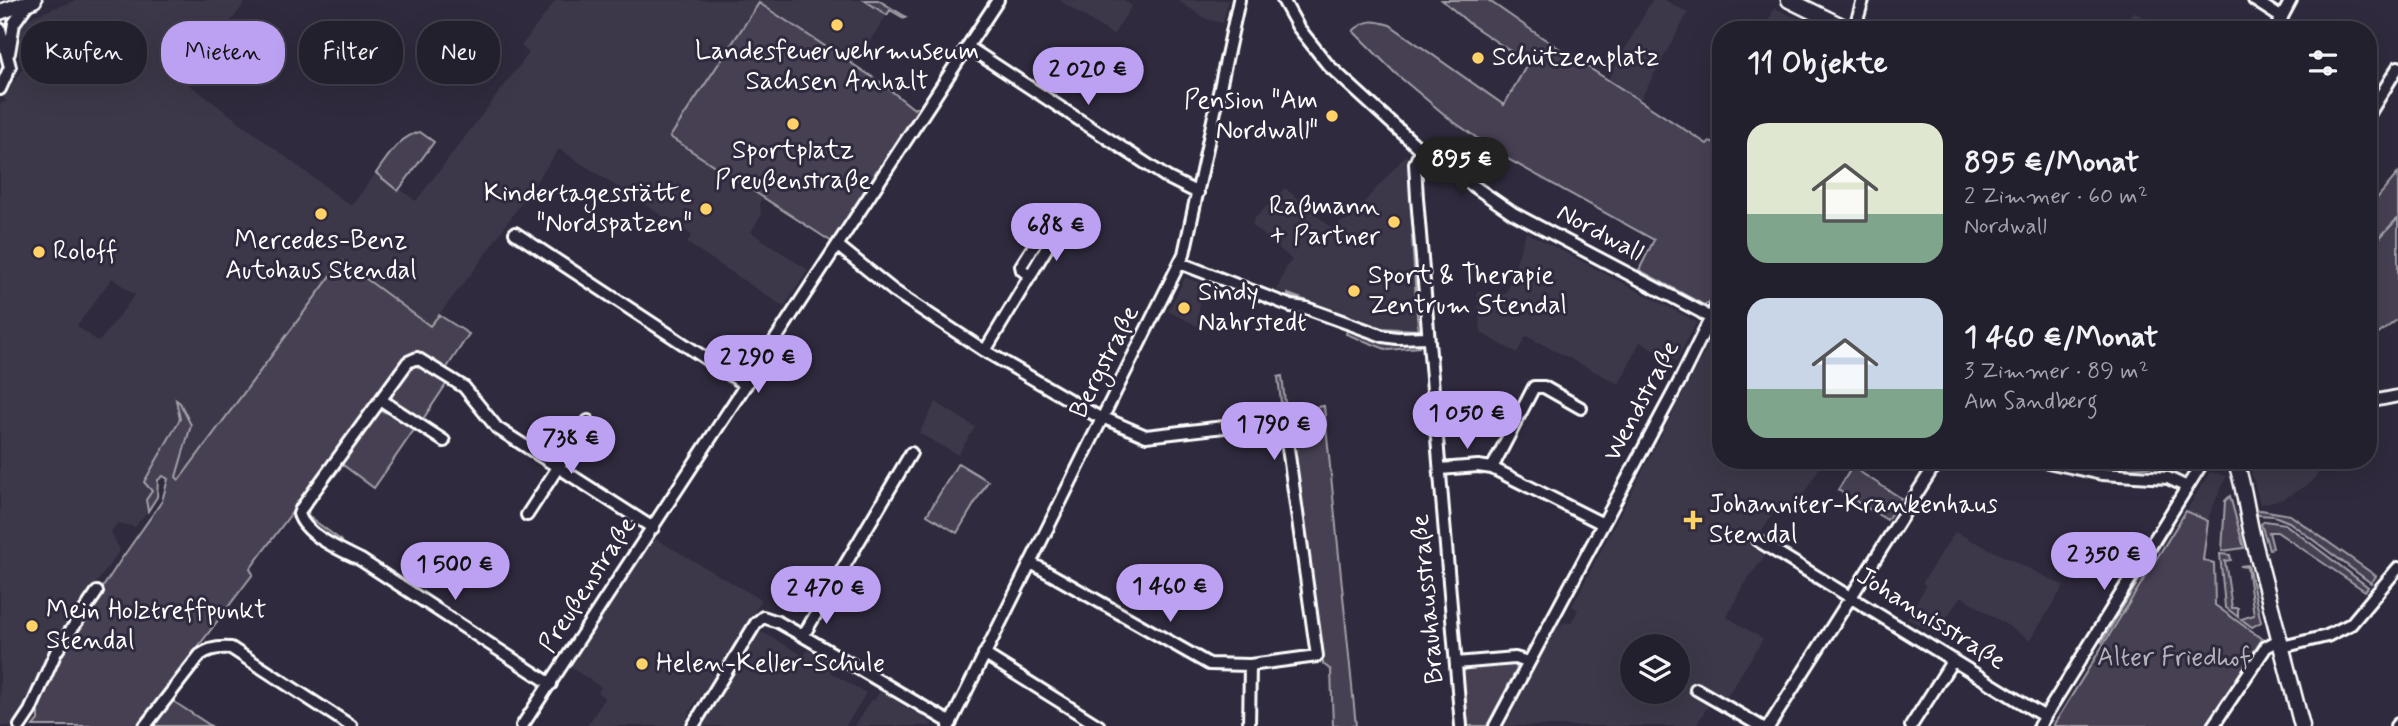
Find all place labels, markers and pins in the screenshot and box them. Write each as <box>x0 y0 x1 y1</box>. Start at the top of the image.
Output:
marker: Landesfeuerwehrmuseum Sachsen Anhalt <box>829 17 845 33</box>
place label: Landesfeuerwehrmuseum Sachsen Anhalt <box>695 35 979 99</box>
place label: Schützenplatz <box>1492 41 1659 75</box>
pin: 2 020 € <box>1023 48 1153 107</box>
marker: Schützenplatz <box>1470 50 1486 66</box>
place label: Pension "Am Nordwall" <box>1184 84 1318 148</box>
marker: Pension "Am Nordwall" <box>1324 108 1340 124</box>
marker: Sportplatz Preußenstraße <box>785 116 801 132</box>
place label: Sportplatz Preußenstraße <box>715 134 871 198</box>
pin: 895 € <box>1413 138 1511 197</box>
place label: Kindertagesstätte "Nordspatzen" <box>484 177 692 241</box>
place label: Raßmann + Partner <box>1269 190 1380 254</box>
marker: Kindertagesstätte "Nordspatzen" <box>698 201 714 217</box>
pin: 688 € <box>1007 204 1105 263</box>
marker: Mercedes-Benz Autohaus Stendal <box>313 206 329 222</box>
marker: Raßmann + Partner <box>1386 214 1402 230</box>
place label: Mercedes-Benz Autohaus Stendal <box>225 224 417 288</box>
place label: Roloff <box>53 235 117 269</box>
marker: Roloff <box>31 244 47 260</box>
place label: Sport & Therapie Zentrum Stendal <box>1368 259 1567 323</box>
place label: Sindy Nahrstedt <box>1198 276 1307 340</box>
marker: Sport & Therapie Zentrum Stendal <box>1346 283 1362 299</box>
marker: Sindy Nahrstedt <box>1176 300 1192 316</box>
pin: 2 290 € <box>693 336 823 395</box>
pin: 1 050 € <box>1402 392 1532 451</box>
pin: 1 790 € <box>1209 402 1339 462</box>
pin: 738 € <box>522 416 620 476</box>
place label: Johanniter-Krankenhaus Stendal <box>1709 488 1998 552</box>
marker: Johanniter-Krankenhaus Stendal <box>1683 510 1703 530</box>
pin: 2 350 € <box>2039 532 2169 592</box>
pin: 1 500 € <box>390 542 520 602</box>
pin: 1 460 € <box>1105 564 1235 624</box>
pin: 2 470 € <box>761 566 891 626</box>
place label: Mein Holztreffpunkt Stendal <box>46 594 266 658</box>
marker: Mein Holztreffpunkt Stendal <box>24 618 40 634</box>
place label: Helen-Keller-Schule <box>656 647 885 681</box>
marker: Helen-Keller-Schule <box>634 656 650 672</box>

